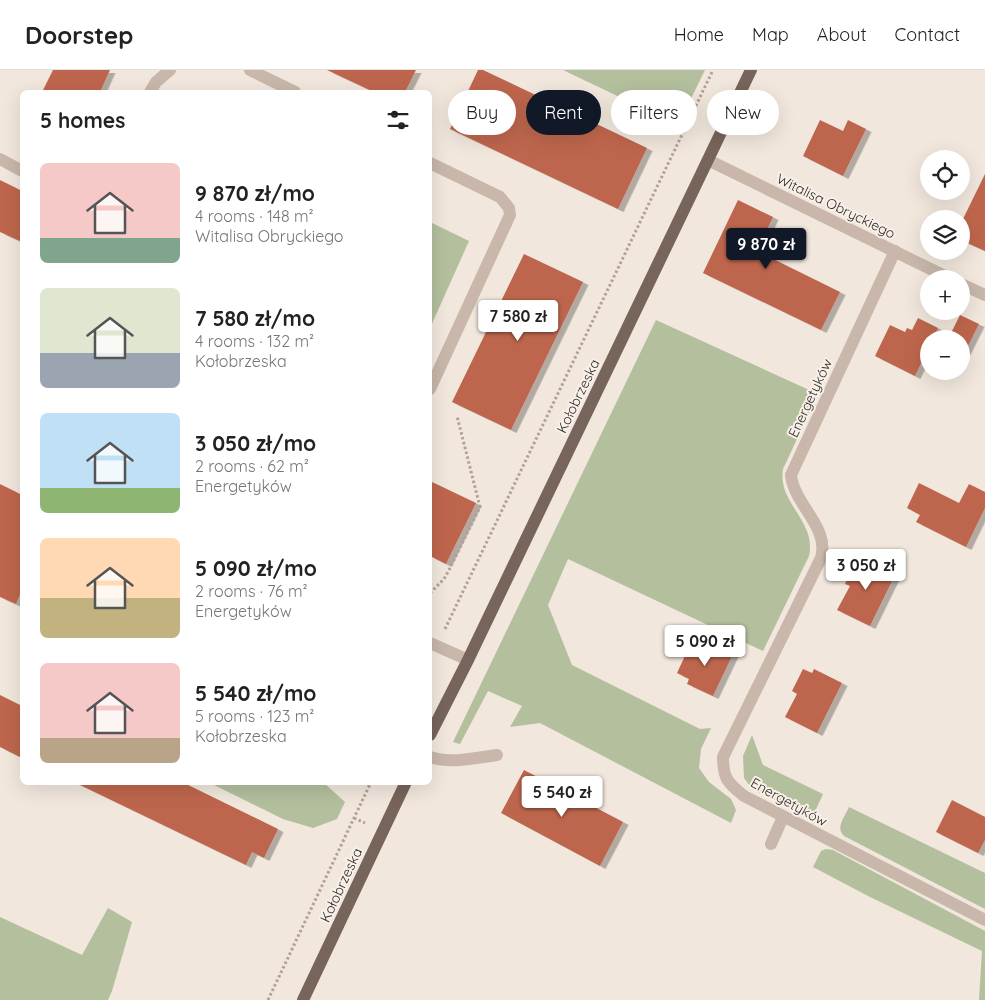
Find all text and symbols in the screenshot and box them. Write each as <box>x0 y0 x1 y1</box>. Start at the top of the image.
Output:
text: Doorstep <box>25 20 133 50</box>
text: Home <box>674 23 724 46</box>
text: Map <box>752 23 789 46</box>
text: About <box>817 23 867 46</box>
text: Contact <box>895 23 960 46</box>
chip: Buy <box>448 90 516 135</box>
chip: Rent <box>526 90 601 135</box>
chip: Filters <box>611 90 697 135</box>
chip: New <box>707 90 779 135</box>
icon: filters <box>384 106 412 134</box>
text: 5 homes <box>40 107 125 133</box>
map controls <box>920 150 970 380</box>
button: locate <box>920 150 970 200</box>
street label: Witalisa Obryckiego <box>774 169 898 243</box>
text: 9 870 zł/mo <box>195 180 315 206</box>
icon: home <box>80 183 140 243</box>
text: 4 rooms · 148 m² <box>195 206 314 226</box>
button: layers <box>920 210 970 260</box>
text: Witalisa Obryckiego <box>195 226 343 246</box>
pin: 9 870 zł <box>714 228 818 270</box>
text: 9 870 zł <box>737 234 795 254</box>
button: + <box>920 270 970 320</box>
pin: 7 580 zł <box>466 300 570 342</box>
text: 7 580 zł/mo <box>195 305 315 331</box>
text: 7 580 zł <box>489 306 547 326</box>
icon: home <box>80 308 140 368</box>
button: − <box>920 330 970 380</box>
text: 4 rooms · 132 m² <box>195 331 314 351</box>
text: Kołobrzeska <box>195 351 287 371</box>
street label: Energetyków <box>784 355 836 440</box>
street label: Kołobrzeska <box>552 356 604 436</box>
text: 3 050 zł/mo <box>195 430 316 456</box>
icon: home <box>80 433 140 493</box>
text: 2 rooms · 62 m² <box>195 456 309 476</box>
text: Energetyków <box>195 476 292 496</box>
pin: 3 050 zł <box>814 548 918 591</box>
text: 5 090 zł/mo <box>195 555 317 581</box>
text: 3 050 zł <box>837 555 895 575</box>
icon: home <box>80 558 140 618</box>
text: 2 rooms · 76 m² <box>195 581 308 601</box>
text: Energetyków <box>195 601 292 621</box>
pin: 5 090 zł <box>653 624 757 667</box>
text: 5 090 zł <box>676 631 734 651</box>
text: 5 540 zł/mo <box>195 680 316 706</box>
icon: home <box>80 683 140 743</box>
text: 5 rooms · 123 m² <box>195 706 314 726</box>
text: Kołobrzeska <box>195 726 287 746</box>
street label: Energetyków <box>748 774 831 831</box>
pin: 5 540 zł <box>510 776 614 818</box>
text: 5 540 zł <box>533 782 591 802</box>
street label: Kołobrzeska <box>316 845 366 925</box>

